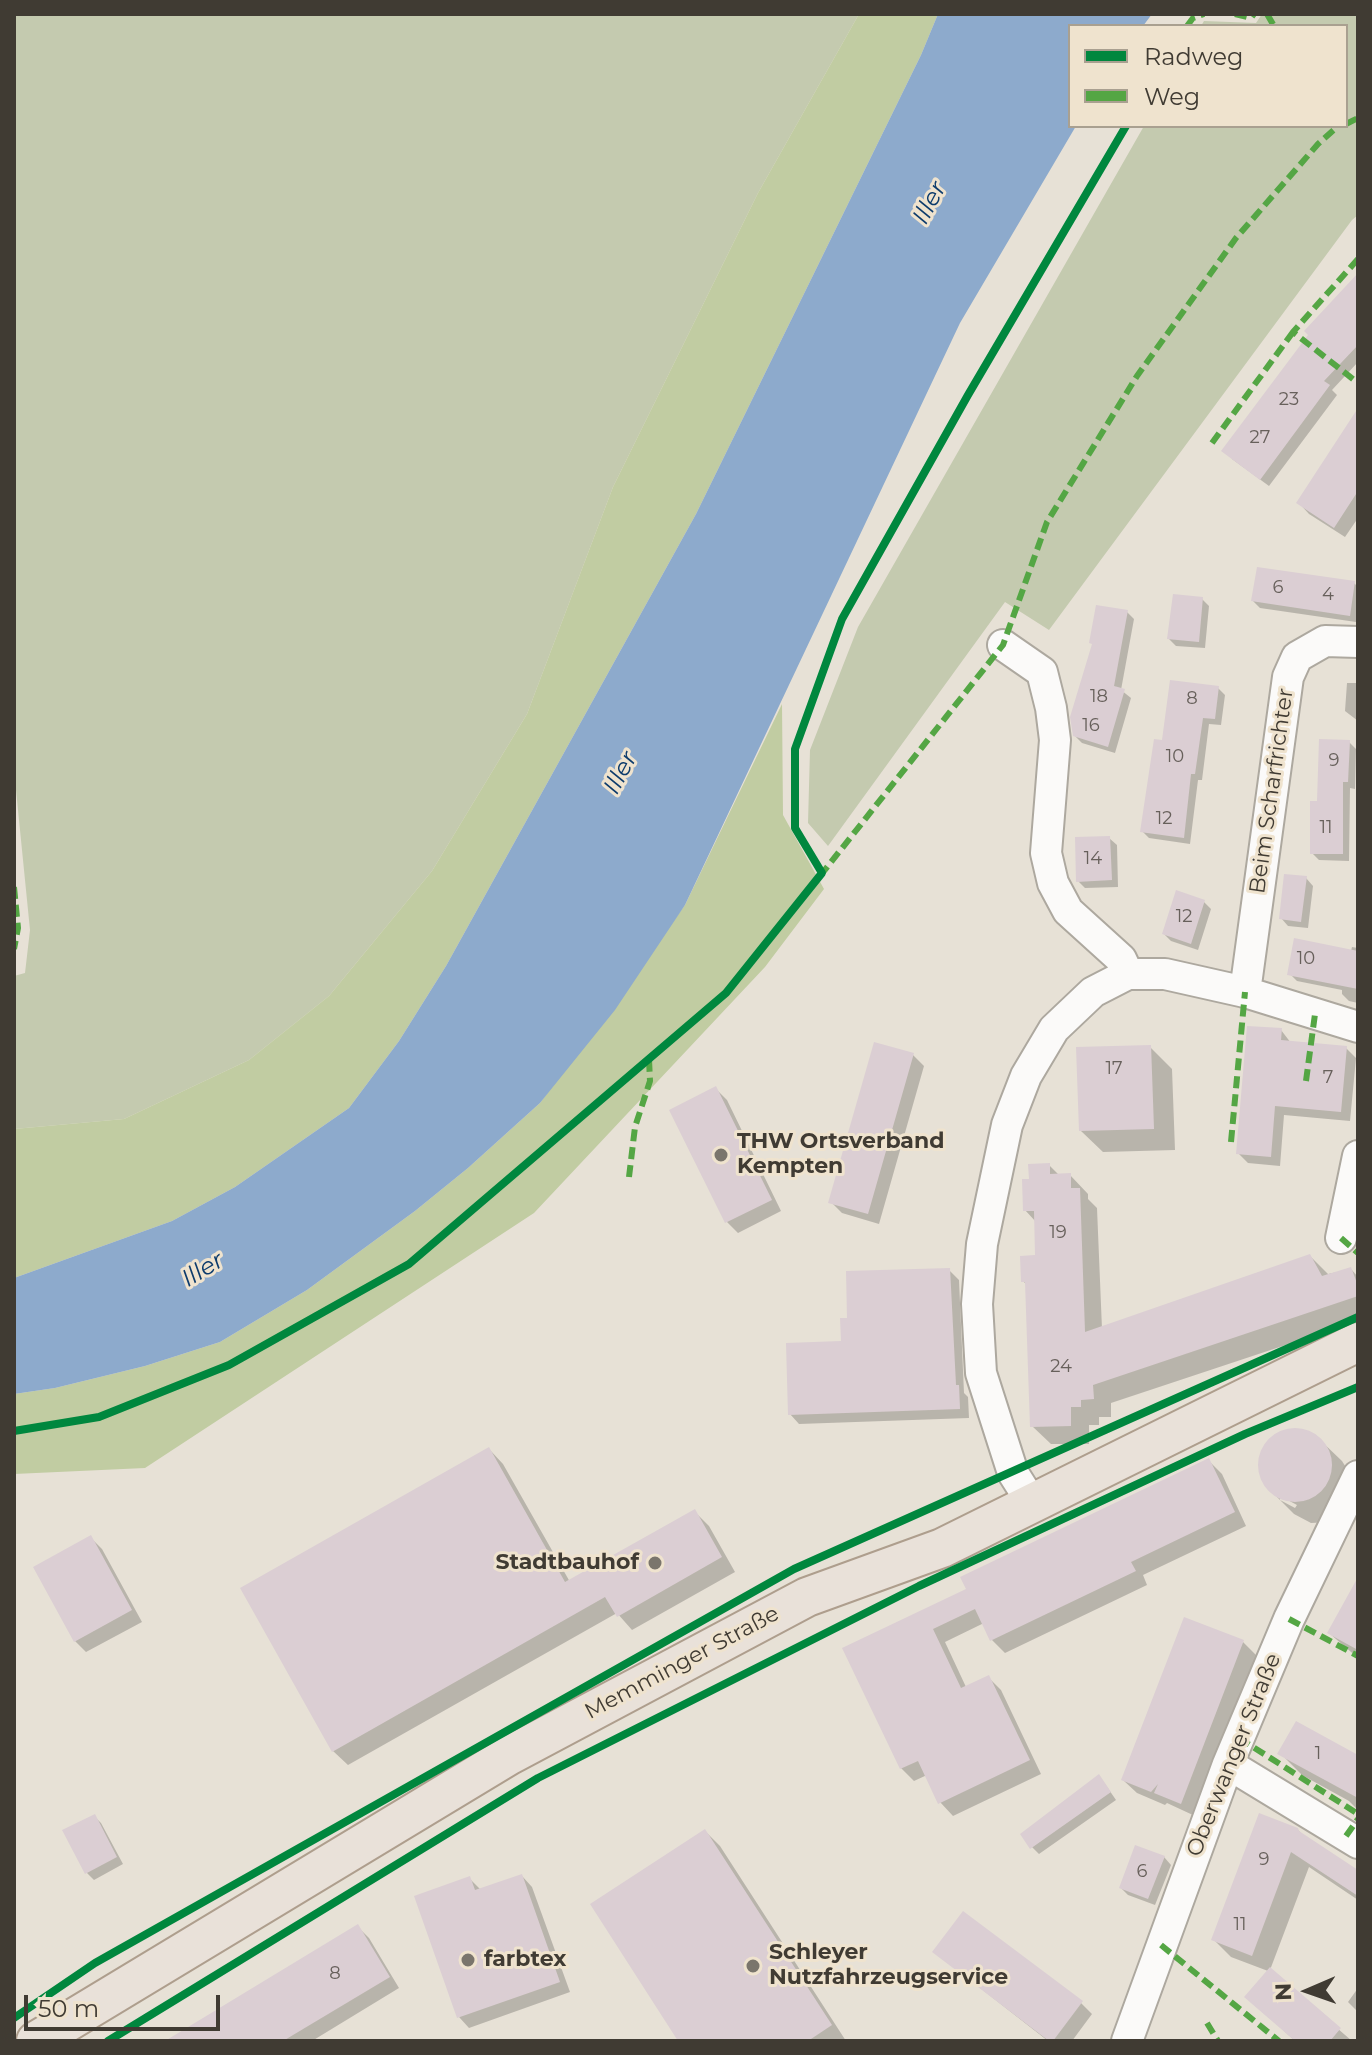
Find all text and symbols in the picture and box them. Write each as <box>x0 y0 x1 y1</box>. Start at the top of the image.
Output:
legend <box>1068 24 1348 128</box>
text: Radweg <box>1144 42 1243 71</box>
text: Weg <box>1144 82 1200 111</box>
water label: Iller <box>907 177 953 229</box>
house number: 23 <box>1279 389 1299 411</box>
house number: 27 <box>1250 427 1270 449</box>
house number: 6 <box>1273 577 1283 599</box>
house number: 4 <box>1322 584 1334 606</box>
house number: 18 <box>1090 686 1108 708</box>
street label: Beim Scharfrichter <box>1245 687 1299 895</box>
house number: 8 <box>1186 688 1198 710</box>
house number: 16 <box>1082 715 1100 737</box>
house number: 10 <box>1166 746 1184 768</box>
water label: Iller <box>598 747 644 799</box>
house number: 9 <box>1329 750 1339 772</box>
house number: 12 <box>1156 808 1172 830</box>
house number: 11 <box>1320 817 1332 839</box>
house number: 14 <box>1084 848 1102 870</box>
house number: 12 <box>1176 906 1192 928</box>
house number: 10 <box>1297 948 1315 970</box>
house number: 17 <box>1105 1058 1123 1080</box>
house number: 7 <box>1323 1067 1333 1089</box>
place label: THW Ortsverband Kempten <box>737 1129 944 1180</box>
marker: THW Ortsverband Kempten <box>712 1146 730 1164</box>
house number: 19 <box>1049 1222 1067 1244</box>
water label: Iller <box>177 1246 229 1294</box>
house number: 24 <box>1050 1356 1072 1378</box>
place label: Stadtbauhof <box>495 1550 639 1576</box>
marker: Stadtbauhof <box>646 1554 664 1572</box>
street label: Memminger Straße <box>580 1601 784 1725</box>
street label: Oberwanger Straße <box>1181 1650 1287 1860</box>
house number: 1 <box>1315 1743 1321 1765</box>
house number: 9 <box>1259 1849 1269 1871</box>
house number: 6 <box>1137 1861 1147 1883</box>
house number: 11 <box>1234 1914 1246 1936</box>
place label: Schleyer Nutzfahrzeugservice <box>769 1940 1008 1992</box>
place label: farbtex <box>484 1947 566 1973</box>
marker: farbtex <box>459 1951 477 1969</box>
north arrow <box>1268 1951 1348 2031</box>
marker: Schleyer Nutzfahrzeugservice <box>744 1957 762 1975</box>
house number: 8 <box>329 1963 341 1985</box>
scale bar <box>28 1979 224 2029</box>
text: N <box>1270 1982 1297 2001</box>
text: 50 m <box>38 1994 99 2023</box>

